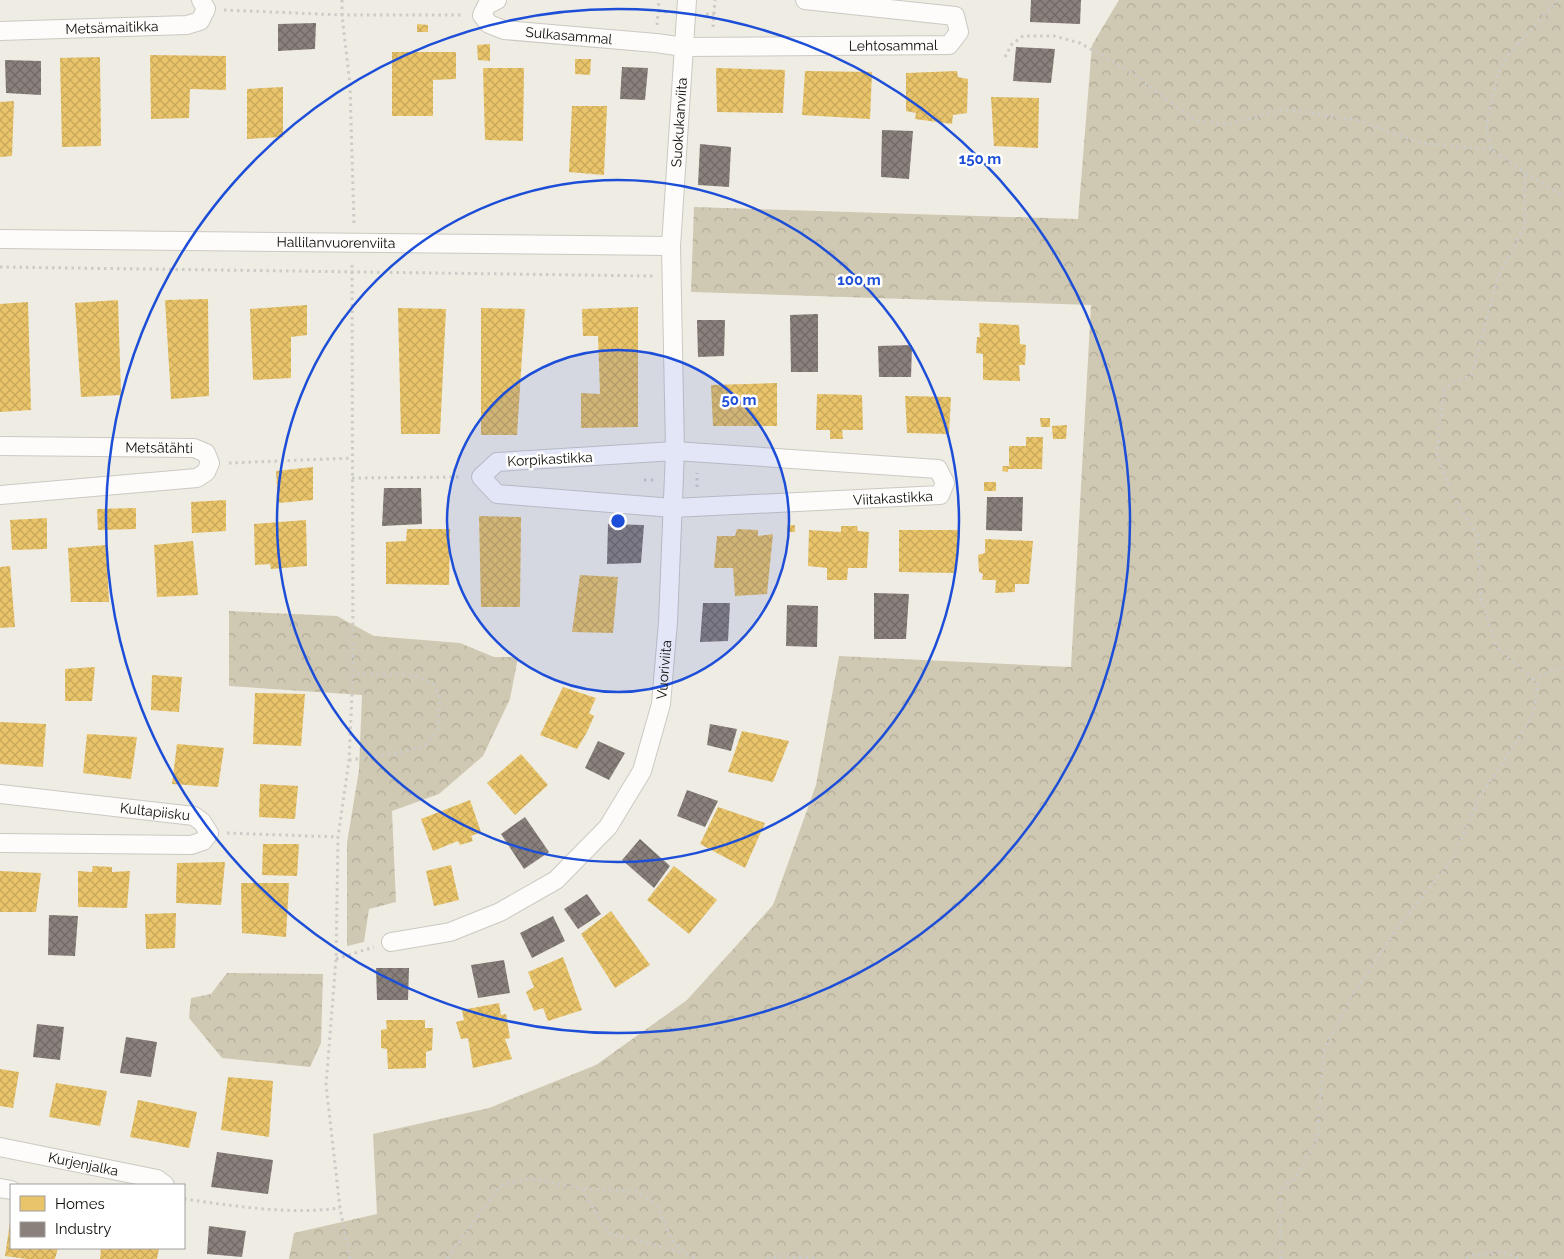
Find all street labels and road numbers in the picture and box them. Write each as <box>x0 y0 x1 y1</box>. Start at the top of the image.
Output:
street label: Metsämaitikka <box>65 18 159 37</box>
street label: Sulkasammal <box>525 24 613 47</box>
street label: Lehtosammal <box>849 37 938 54</box>
street label: Suokukanviita <box>668 77 690 168</box>
street label: Hallilanvuorenviita <box>276 234 396 251</box>
street label: Metsätähti <box>125 439 193 456</box>
street label: Korpikastikka <box>507 449 593 469</box>
street label: Viitakastikka <box>853 488 933 508</box>
street label: Vuoriviita <box>653 639 674 700</box>
street label: Kultapiisku <box>119 800 191 824</box>
street label: Kurjenjalka <box>47 1149 120 1179</box>

